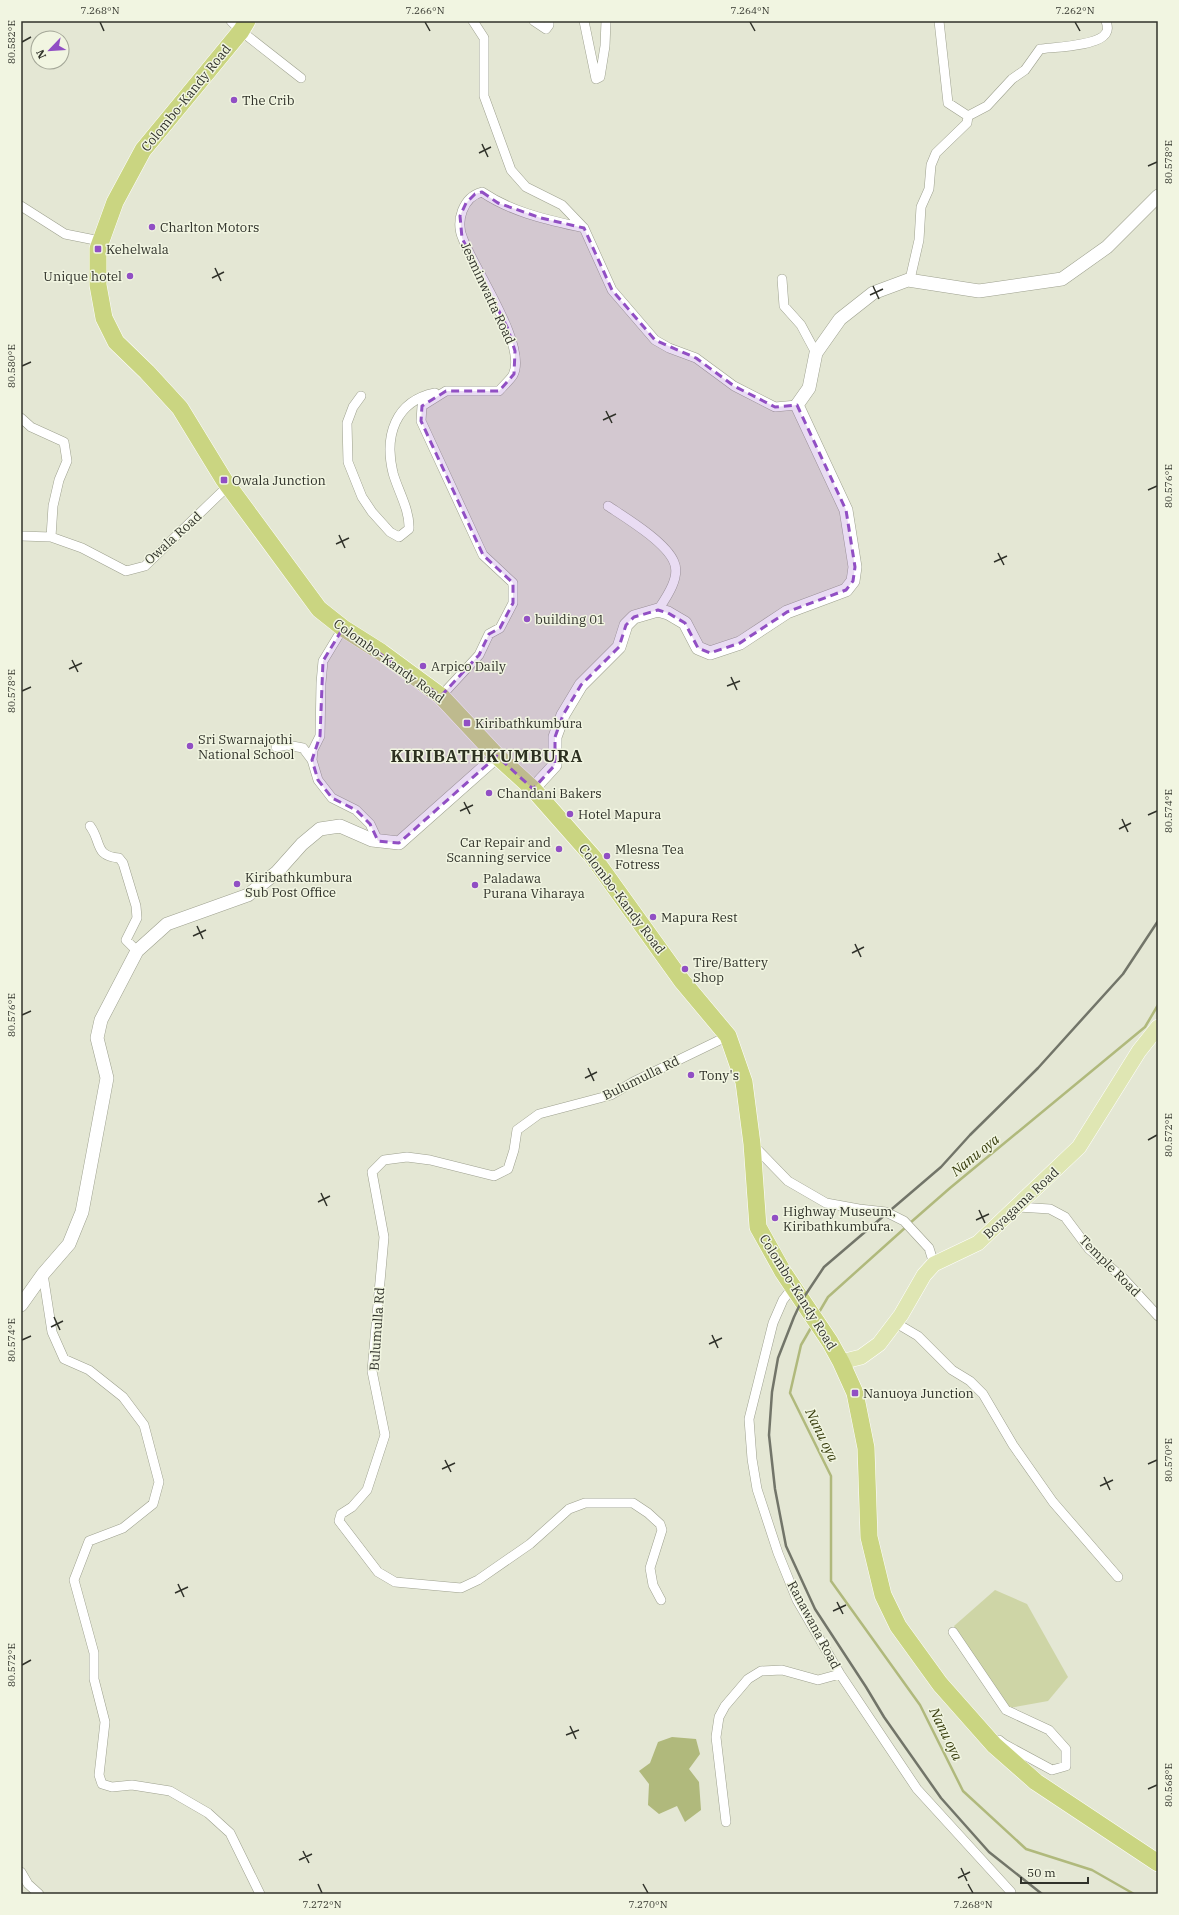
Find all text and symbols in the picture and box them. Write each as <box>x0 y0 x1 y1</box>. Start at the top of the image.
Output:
text: 7.268°N <box>80 4 120 17</box>
text: 7.266°N <box>405 4 445 17</box>
text: 7.264°N <box>730 4 770 17</box>
text: 7.262°N <box>1055 4 1095 17</box>
text: 80.582°E <box>5 20 18 64</box>
north arrow <box>30 30 70 70</box>
street label: Colombo-Kandy Road <box>138 41 235 155</box>
text: N <box>33 47 49 61</box>
place label: The Crib <box>242 92 295 109</box>
marker: The Crib <box>229 95 239 105</box>
text: 80.578°E <box>1162 140 1175 184</box>
place label: Charlton Motors <box>160 219 259 236</box>
marker: Charlton Motors <box>147 222 157 232</box>
street label: Jesminwatta Road <box>457 239 519 347</box>
place label: Kehelwala <box>106 241 169 258</box>
marker: Kehelwala <box>93 244 103 254</box>
place label: Unique hotel <box>43 268 122 285</box>
marker: Unique hotel <box>125 271 135 281</box>
text: 80.580°E <box>5 344 18 388</box>
text: 80.576°E <box>1162 464 1175 508</box>
place label: Owala Junction <box>232 472 326 489</box>
marker: Owala Junction <box>219 475 229 485</box>
street label: Owala Road <box>141 508 205 568</box>
place label: building 01 <box>535 611 605 628</box>
marker: building 01 <box>522 614 532 624</box>
street label: Colombo-Kandy Road <box>330 615 448 707</box>
place label: Arpico Daily <box>431 658 506 675</box>
marker: Arpico Daily <box>418 661 428 671</box>
text: 80.578°E <box>5 669 18 713</box>
place label: Kiribathkumbura <box>475 715 582 732</box>
marker: Kiribathkumbura <box>462 718 472 728</box>
place label: Sri Swarnajothi National School <box>198 731 295 763</box>
marker: Sri Swarnajothi National School <box>185 741 195 751</box>
district label: KIRIBATHKUMBURA <box>391 745 583 767</box>
place label: Chandani Bakers <box>497 785 602 802</box>
marker: Chandani Bakers <box>484 788 494 798</box>
text: 80.574°E <box>1162 789 1175 833</box>
place label: Hotel Mapura <box>578 806 661 823</box>
marker: Hotel Mapura <box>565 809 575 819</box>
place label: Car Repair and Scanning service <box>446 834 551 866</box>
street label: Colombo-Kandy Road <box>575 841 669 957</box>
place label: Mlesna Tea Fotress <box>615 841 684 873</box>
marker: Car Repair and Scanning service <box>554 844 564 854</box>
marker: Mlesna Tea Fotress <box>602 851 612 861</box>
place label: Kiribathkumbura Sub Post Office <box>245 869 352 901</box>
place label: Paladawa Purana Viharaya <box>483 870 585 902</box>
marker: Kiribathkumbura Sub Post Office <box>232 879 242 889</box>
marker: Paladawa Purana Viharaya <box>470 880 480 890</box>
place label: Mapura Rest <box>661 909 738 926</box>
marker: Mapura Rest <box>648 912 658 922</box>
place label: Tire/Battery Shop <box>693 954 768 986</box>
marker: Tire/Battery Shop <box>680 964 690 974</box>
text: 80.576°E <box>5 993 18 1037</box>
street label: Bulumulla Rd <box>600 1052 682 1104</box>
place label: Tony's <box>699 1067 739 1084</box>
marker: Tony's <box>686 1070 696 1080</box>
text: 80.572°E <box>1162 1113 1175 1157</box>
water label: Nanu oya <box>946 1130 1003 1181</box>
street label: Boyagama Road <box>980 1164 1062 1242</box>
place label: Highway Museum, Kiribathkumbura. <box>783 1203 896 1235</box>
marker: Highway Museum, Kiribathkumbura. <box>770 1213 780 1223</box>
street label: Colombo-Kandy Road <box>756 1231 841 1353</box>
street label: Temple Road <box>1076 1232 1144 1300</box>
street label: Bulumulla Rd <box>366 1287 388 1371</box>
text: 80.574°E <box>5 1318 18 1362</box>
place label: Nanuoya Junction <box>863 1385 974 1402</box>
marker: Nanuoya Junction <box>850 1388 860 1398</box>
water label: Nanu oya <box>801 1404 843 1465</box>
text: 80.570°E <box>1162 1438 1175 1482</box>
street label: Ranawana Road <box>784 1578 844 1672</box>
text: 80.572°E <box>5 1643 18 1687</box>
water label: Nanu oya <box>925 1703 967 1764</box>
text: 80.568°E <box>1162 1763 1175 1807</box>
scale bar <box>1021 1859 1088 1885</box>
text: 50 m <box>1027 1865 1056 1880</box>
text: 7.272°N <box>302 1898 342 1911</box>
text: 7.270°N <box>628 1898 668 1911</box>
text: 7.268°N <box>953 1898 993 1911</box>

